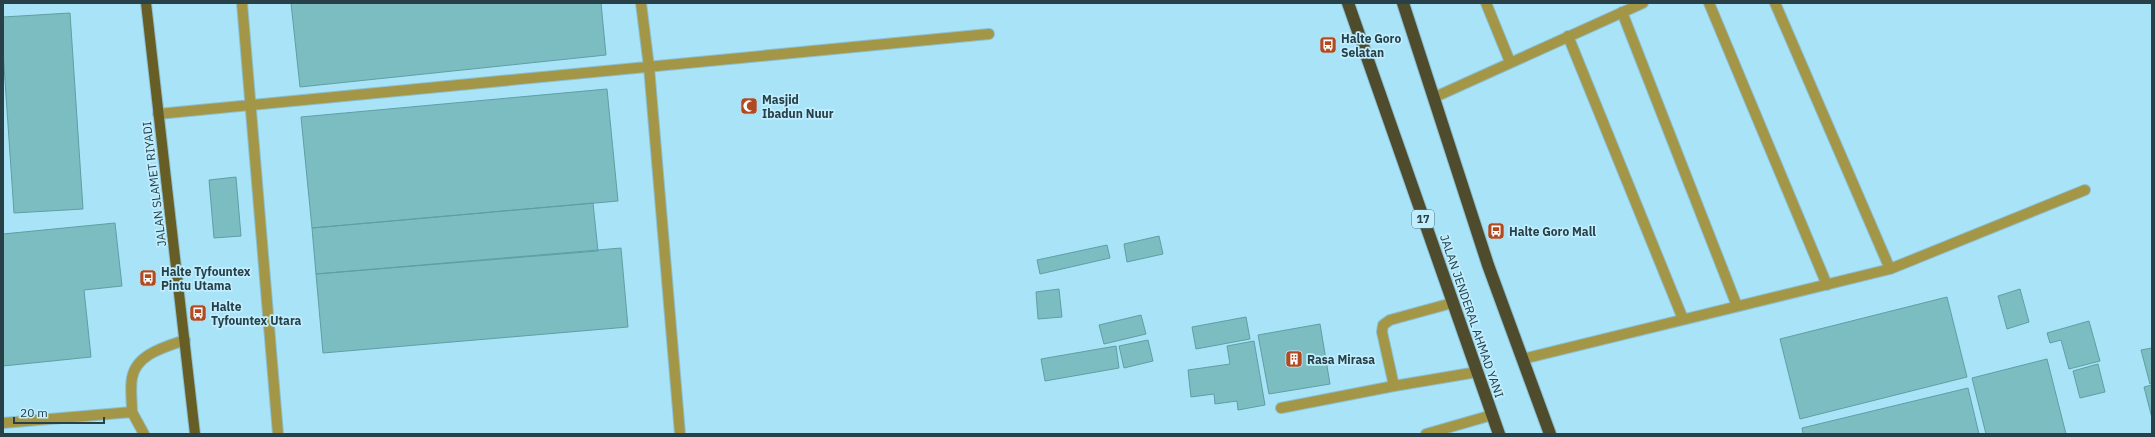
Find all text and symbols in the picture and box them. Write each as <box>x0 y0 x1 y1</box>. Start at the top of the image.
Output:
place label: Halte Goro Selatan <box>1341 31 1401 60</box>
bus stop icon: Halte Goro Selatan <box>1318 35 1338 55</box>
place label: Masjid Ibadun Nuur <box>762 92 834 121</box>
mosque icon: Masjid Ibadun Nuur <box>739 96 759 116</box>
street label: JALAN SLAMET RIYADI <box>139 120 169 247</box>
road number: 17 <box>1412 210 1434 228</box>
bus stop icon: Halte Goro Mall <box>1486 221 1506 241</box>
place label: Halte Goro Mall <box>1509 224 1596 239</box>
street label: JALAN JENDERAL AHMAD YANI <box>1437 232 1507 400</box>
place label: Halte Tyfountex Pintu Utama <box>161 264 251 293</box>
bus stop icon: Halte Tyfountex Pintu Utama <box>138 268 158 288</box>
place label: Halte Tyfountex Utara <box>211 299 302 328</box>
bus stop icon: Halte Tyfountex Utara <box>188 303 208 323</box>
building icon: Rasa Mirasa <box>1284 349 1304 369</box>
place label: Rasa Mirasa <box>1307 352 1375 367</box>
scale bar <box>14 399 104 425</box>
text: 20 m <box>20 405 48 420</box>

